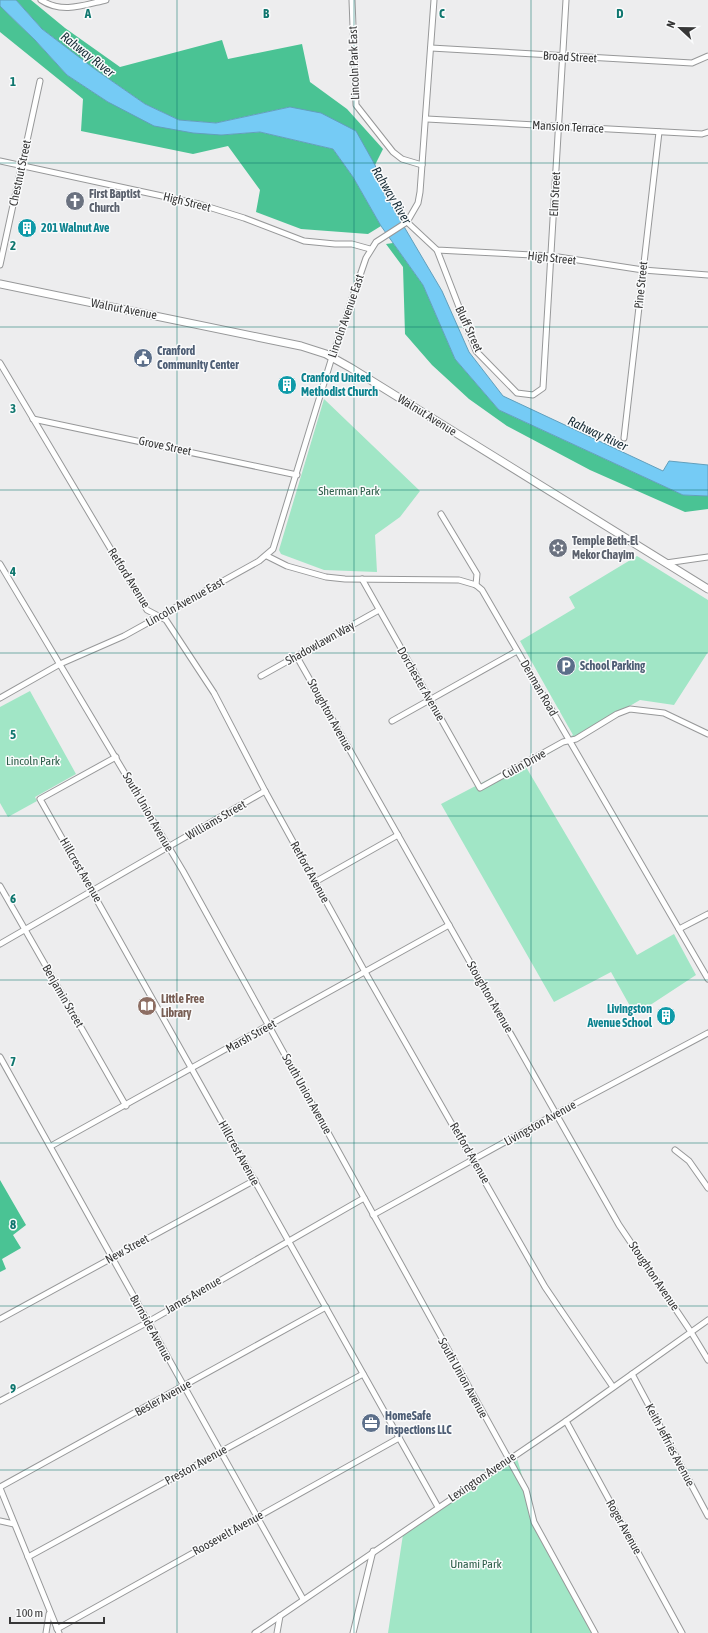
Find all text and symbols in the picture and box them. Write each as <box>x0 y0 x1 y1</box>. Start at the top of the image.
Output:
text: A <box>84 6 92 21</box>
text: B <box>263 6 270 21</box>
text: C <box>439 6 445 21</box>
text: D <box>616 6 624 21</box>
north arrow <box>660 8 700 48</box>
text: N <box>664 19 678 30</box>
street label: Lincoln Park East <box>346 25 362 100</box>
water label: Rahway River <box>58 29 118 81</box>
street label: Broad Street <box>543 49 598 65</box>
text: 1 <box>10 74 16 89</box>
street label: Mansion Terrace <box>532 118 604 136</box>
street label: Chestnut Street <box>6 138 34 207</box>
water label: Rahway River <box>369 164 415 228</box>
street label: Elm Street <box>547 171 563 217</box>
place label: First Baptist Church <box>89 187 141 215</box>
street label: High Street <box>162 189 213 215</box>
church icon: First Baptist Church <box>64 190 86 212</box>
building icon: 201 Walnut Ave <box>16 217 38 239</box>
place label: 201 Walnut Ave <box>41 221 110 235</box>
text: 2 <box>10 238 16 253</box>
street label: High Street <box>527 248 577 268</box>
street label: Pine Street <box>632 260 651 309</box>
street label: Lincoln Avenue East <box>325 272 367 360</box>
street label: Walnut Avenue <box>90 296 158 322</box>
street label: Bluff Street <box>452 304 486 355</box>
place label: Cranford Community Center <box>157 344 239 372</box>
public building icon: Cranford Community Center <box>132 347 154 369</box>
place label: Cranford United Methodist Church <box>301 371 378 399</box>
building icon: Cranford United Methodist Church <box>276 374 298 396</box>
street label: Walnut Avenue <box>395 391 459 439</box>
text: 3 <box>10 401 16 416</box>
water label: Rahway River <box>566 413 631 454</box>
street label: Grove Street <box>137 434 193 459</box>
park label: Sherman Park <box>318 484 381 498</box>
place label: Temple Beth-El Mekor Chayim <box>572 534 639 562</box>
synagogue icon: Temple Beth-El Mekor Chayim <box>547 537 569 559</box>
street label: Retford Avenue <box>105 545 153 611</box>
text: 4 <box>9 564 16 579</box>
street label: Lincoln Avenue East <box>143 574 227 629</box>
street label: Shadowlawn Way <box>283 618 357 668</box>
street label: Dorchester Avenue <box>394 645 448 723</box>
parking icon: School Parking <box>555 655 577 677</box>
street label: Denman Road <box>517 657 561 719</box>
place label: School Parking <box>580 659 646 673</box>
street label: Stoughton Avenue <box>304 676 356 754</box>
text: 5 <box>10 727 16 742</box>
street label: Culin Drive <box>500 746 548 782</box>
park label: Lincoln Park <box>6 754 61 768</box>
street label: South Union Avenue <box>120 770 176 854</box>
street label: Williams Street <box>183 797 249 843</box>
street label: Hillcrest Avenue <box>57 835 105 905</box>
street label: Retford Avenue <box>287 839 333 905</box>
text: 6 <box>10 891 16 906</box>
street label: Stoughton Avenue <box>464 959 516 1035</box>
street label: Benjamin Street <box>39 962 87 1030</box>
place label: Little Free Library <box>161 992 205 1020</box>
library icon: Little Free Library <box>136 995 158 1017</box>
place label: Livingston Avenue School <box>586 1002 653 1030</box>
building icon: Livingston Avenue School <box>655 1005 677 1027</box>
street label: Marsh Street <box>223 1016 279 1056</box>
street label: South Union Avenue <box>279 1052 335 1136</box>
text: 7 <box>10 1054 16 1069</box>
street label: Livingston Avenue <box>502 1097 578 1149</box>
street label: Hillcrest Avenue <box>215 1118 263 1188</box>
street label: Retford Avenue <box>447 1120 493 1186</box>
text: 8 <box>10 1217 16 1232</box>
street label: New Street <box>103 1231 152 1267</box>
street label: Stoughton Avenue <box>626 1239 682 1313</box>
street label: James Avenue <box>162 1273 224 1317</box>
street label: Burnside Avenue <box>127 1292 175 1364</box>
street label: South Union Avenue <box>435 1336 491 1420</box>
street label: Besler Avenue <box>132 1377 194 1419</box>
text: 9 <box>10 1381 16 1396</box>
street label: Keith Jeffries Avenue <box>642 1401 698 1489</box>
place label: HomeSafe Inspections LLC <box>385 1409 452 1437</box>
office icon: HomeSafe Inspections LLC <box>360 1412 382 1434</box>
street label: Preston Avenue <box>163 1442 229 1488</box>
street label: Lexington Avenue <box>446 1449 518 1505</box>
street label: Roger Avenue <box>603 1497 645 1557</box>
street label: Roosevelt Avenue <box>190 1508 266 1558</box>
park label: Unami Park <box>450 1557 502 1571</box>
scale bar <box>10 1599 104 1625</box>
text: 100 m <box>16 1606 43 1620</box>

